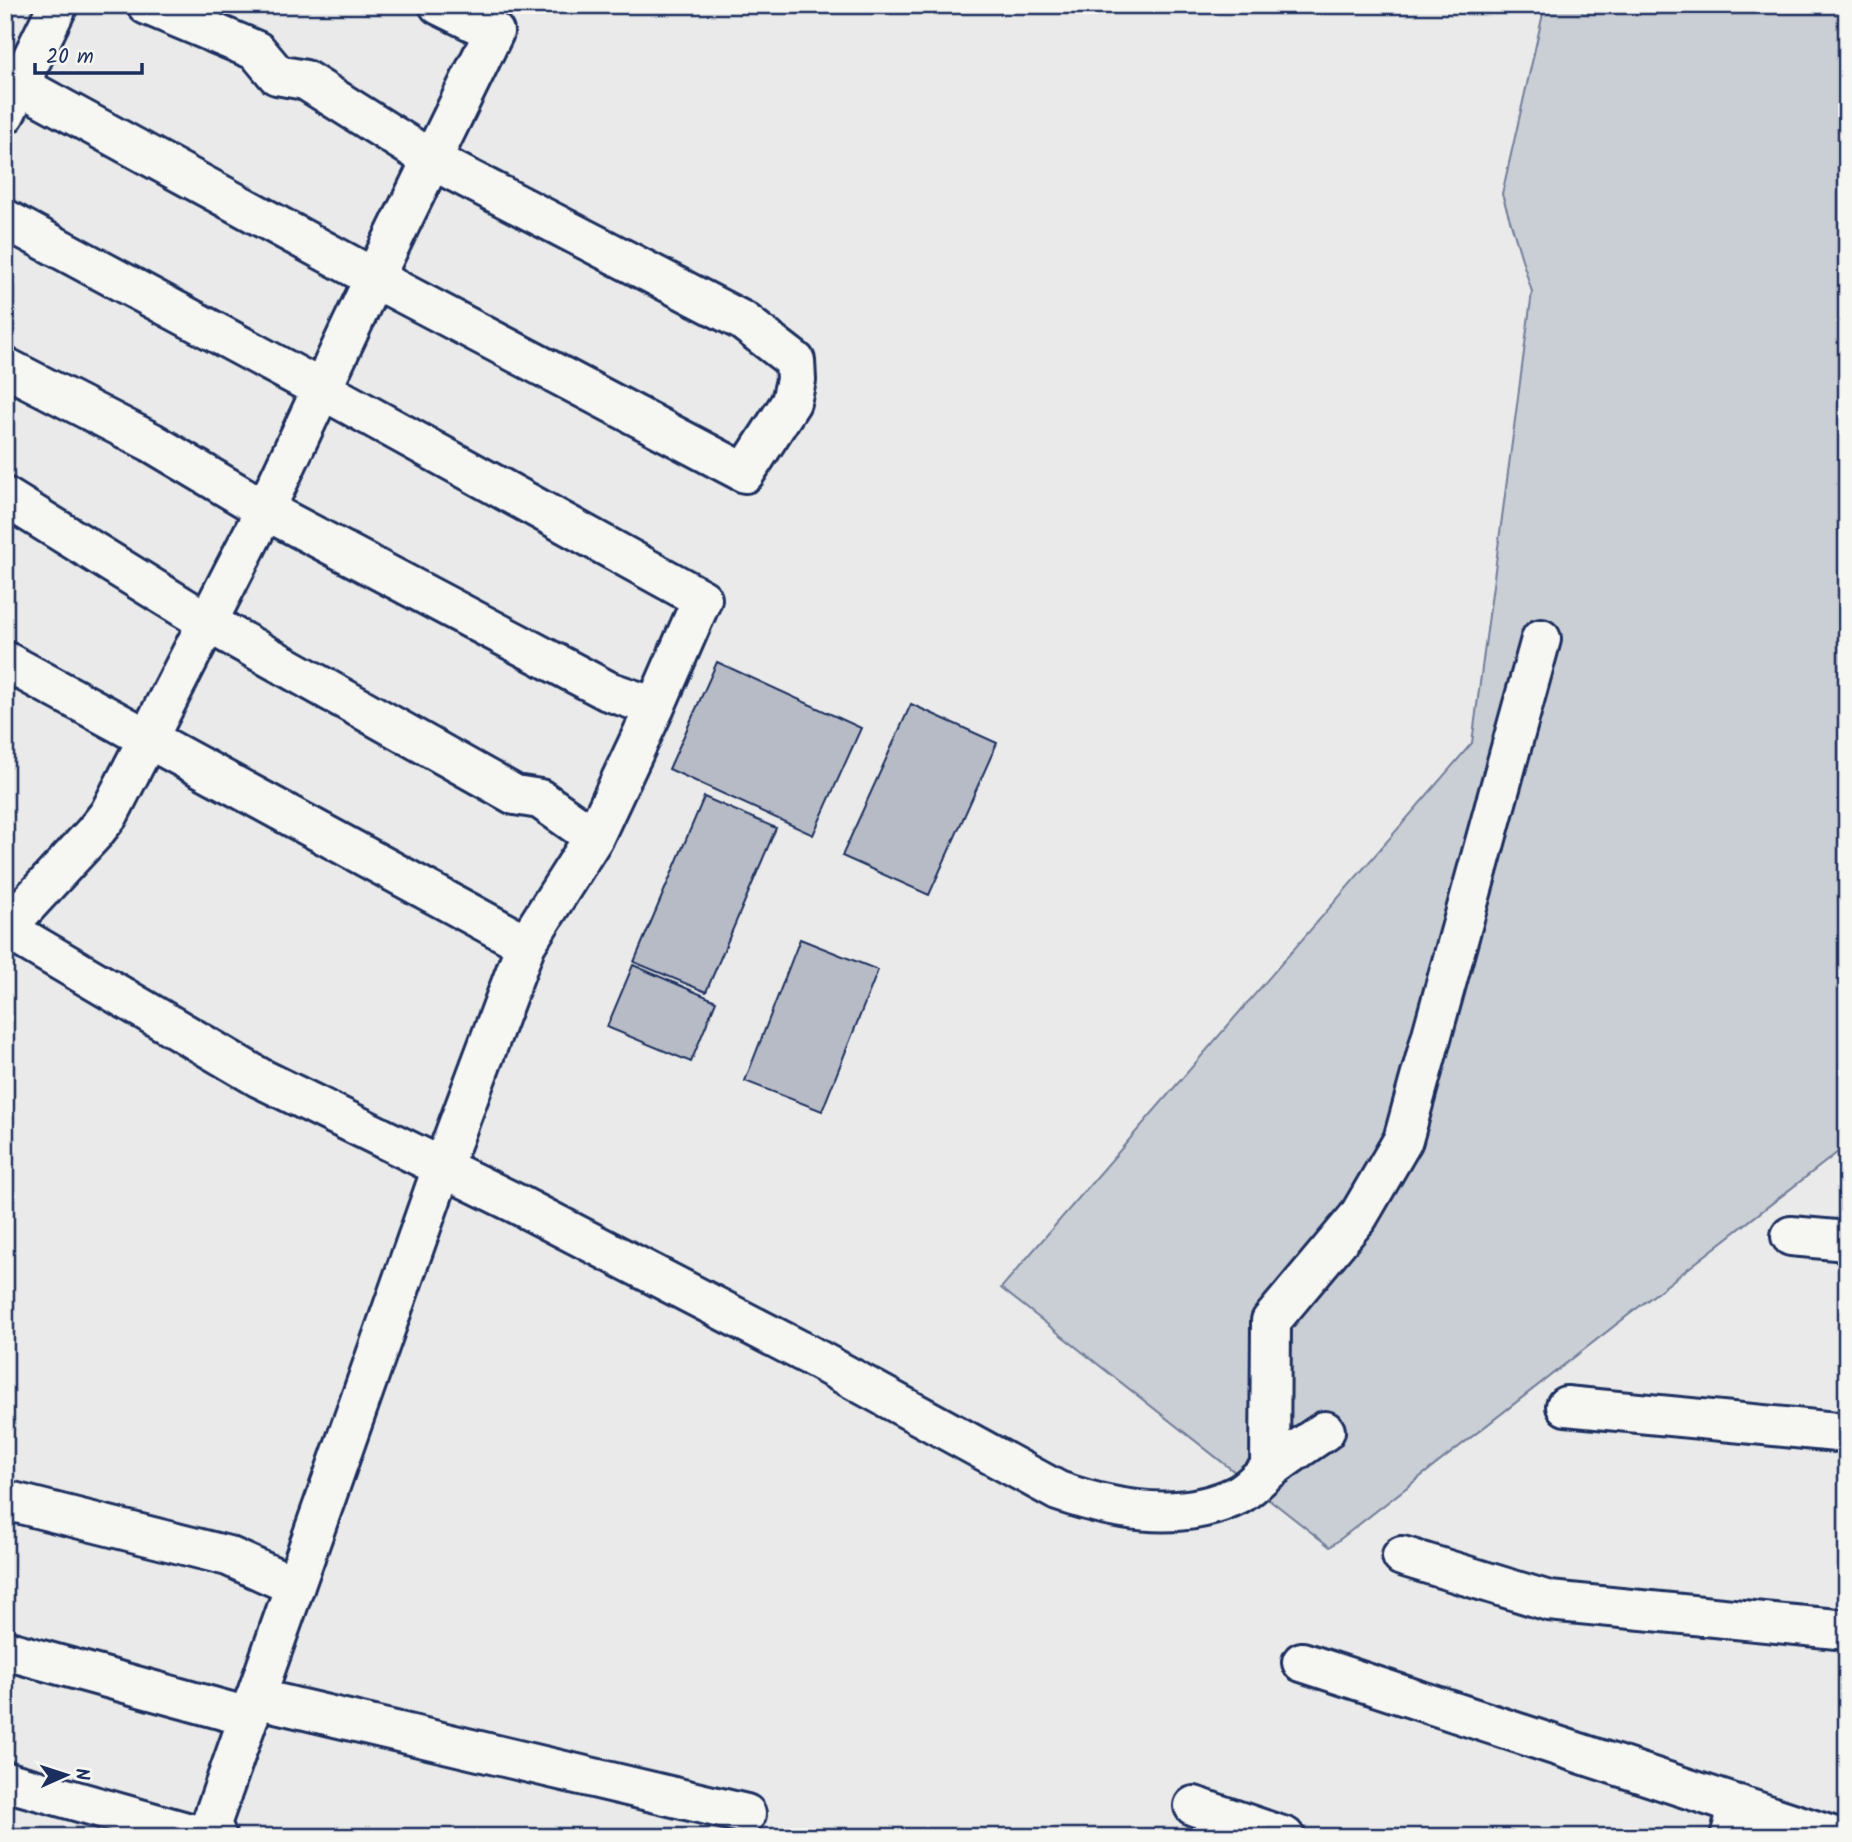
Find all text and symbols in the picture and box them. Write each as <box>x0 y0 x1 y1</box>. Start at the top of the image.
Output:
scale bar <box>35 32 142 76</box>
text: 20 m <box>46 41 94 74</box>
north arrow <box>32 1741 102 1811</box>
text: N <box>66 1767 96 1781</box>

